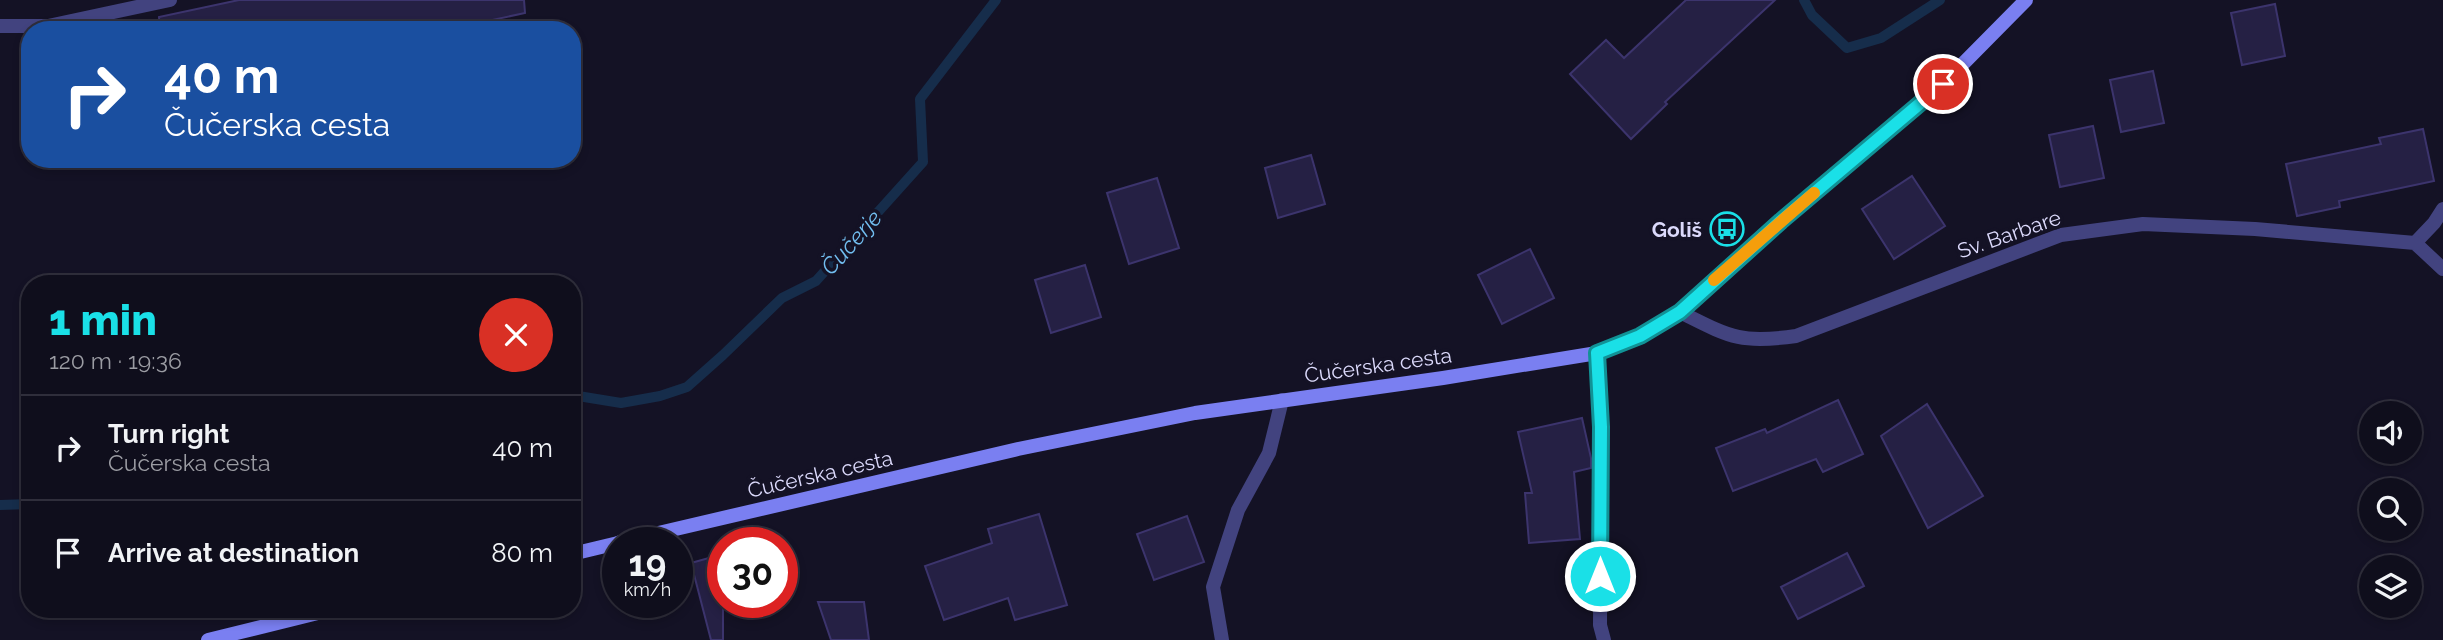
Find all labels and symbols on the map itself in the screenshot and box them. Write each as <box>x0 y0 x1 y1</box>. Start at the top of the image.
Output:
pin <box>1913 54 1973 114</box>
water label: Čučerje <box>815 204 887 280</box>
street label: Sv. Barbare <box>1954 205 2064 263</box>
bus stop icon: Goliš <box>1708 210 1746 248</box>
place label: Goliš <box>1652 217 1702 242</box>
street label: Čučerska cesta <box>1303 342 1453 388</box>
street label: Čučerska cesta <box>745 445 895 503</box>
speed limit sign: 30 <box>707 527 798 618</box>
position arrow <box>1563 539 1637 613</box>

